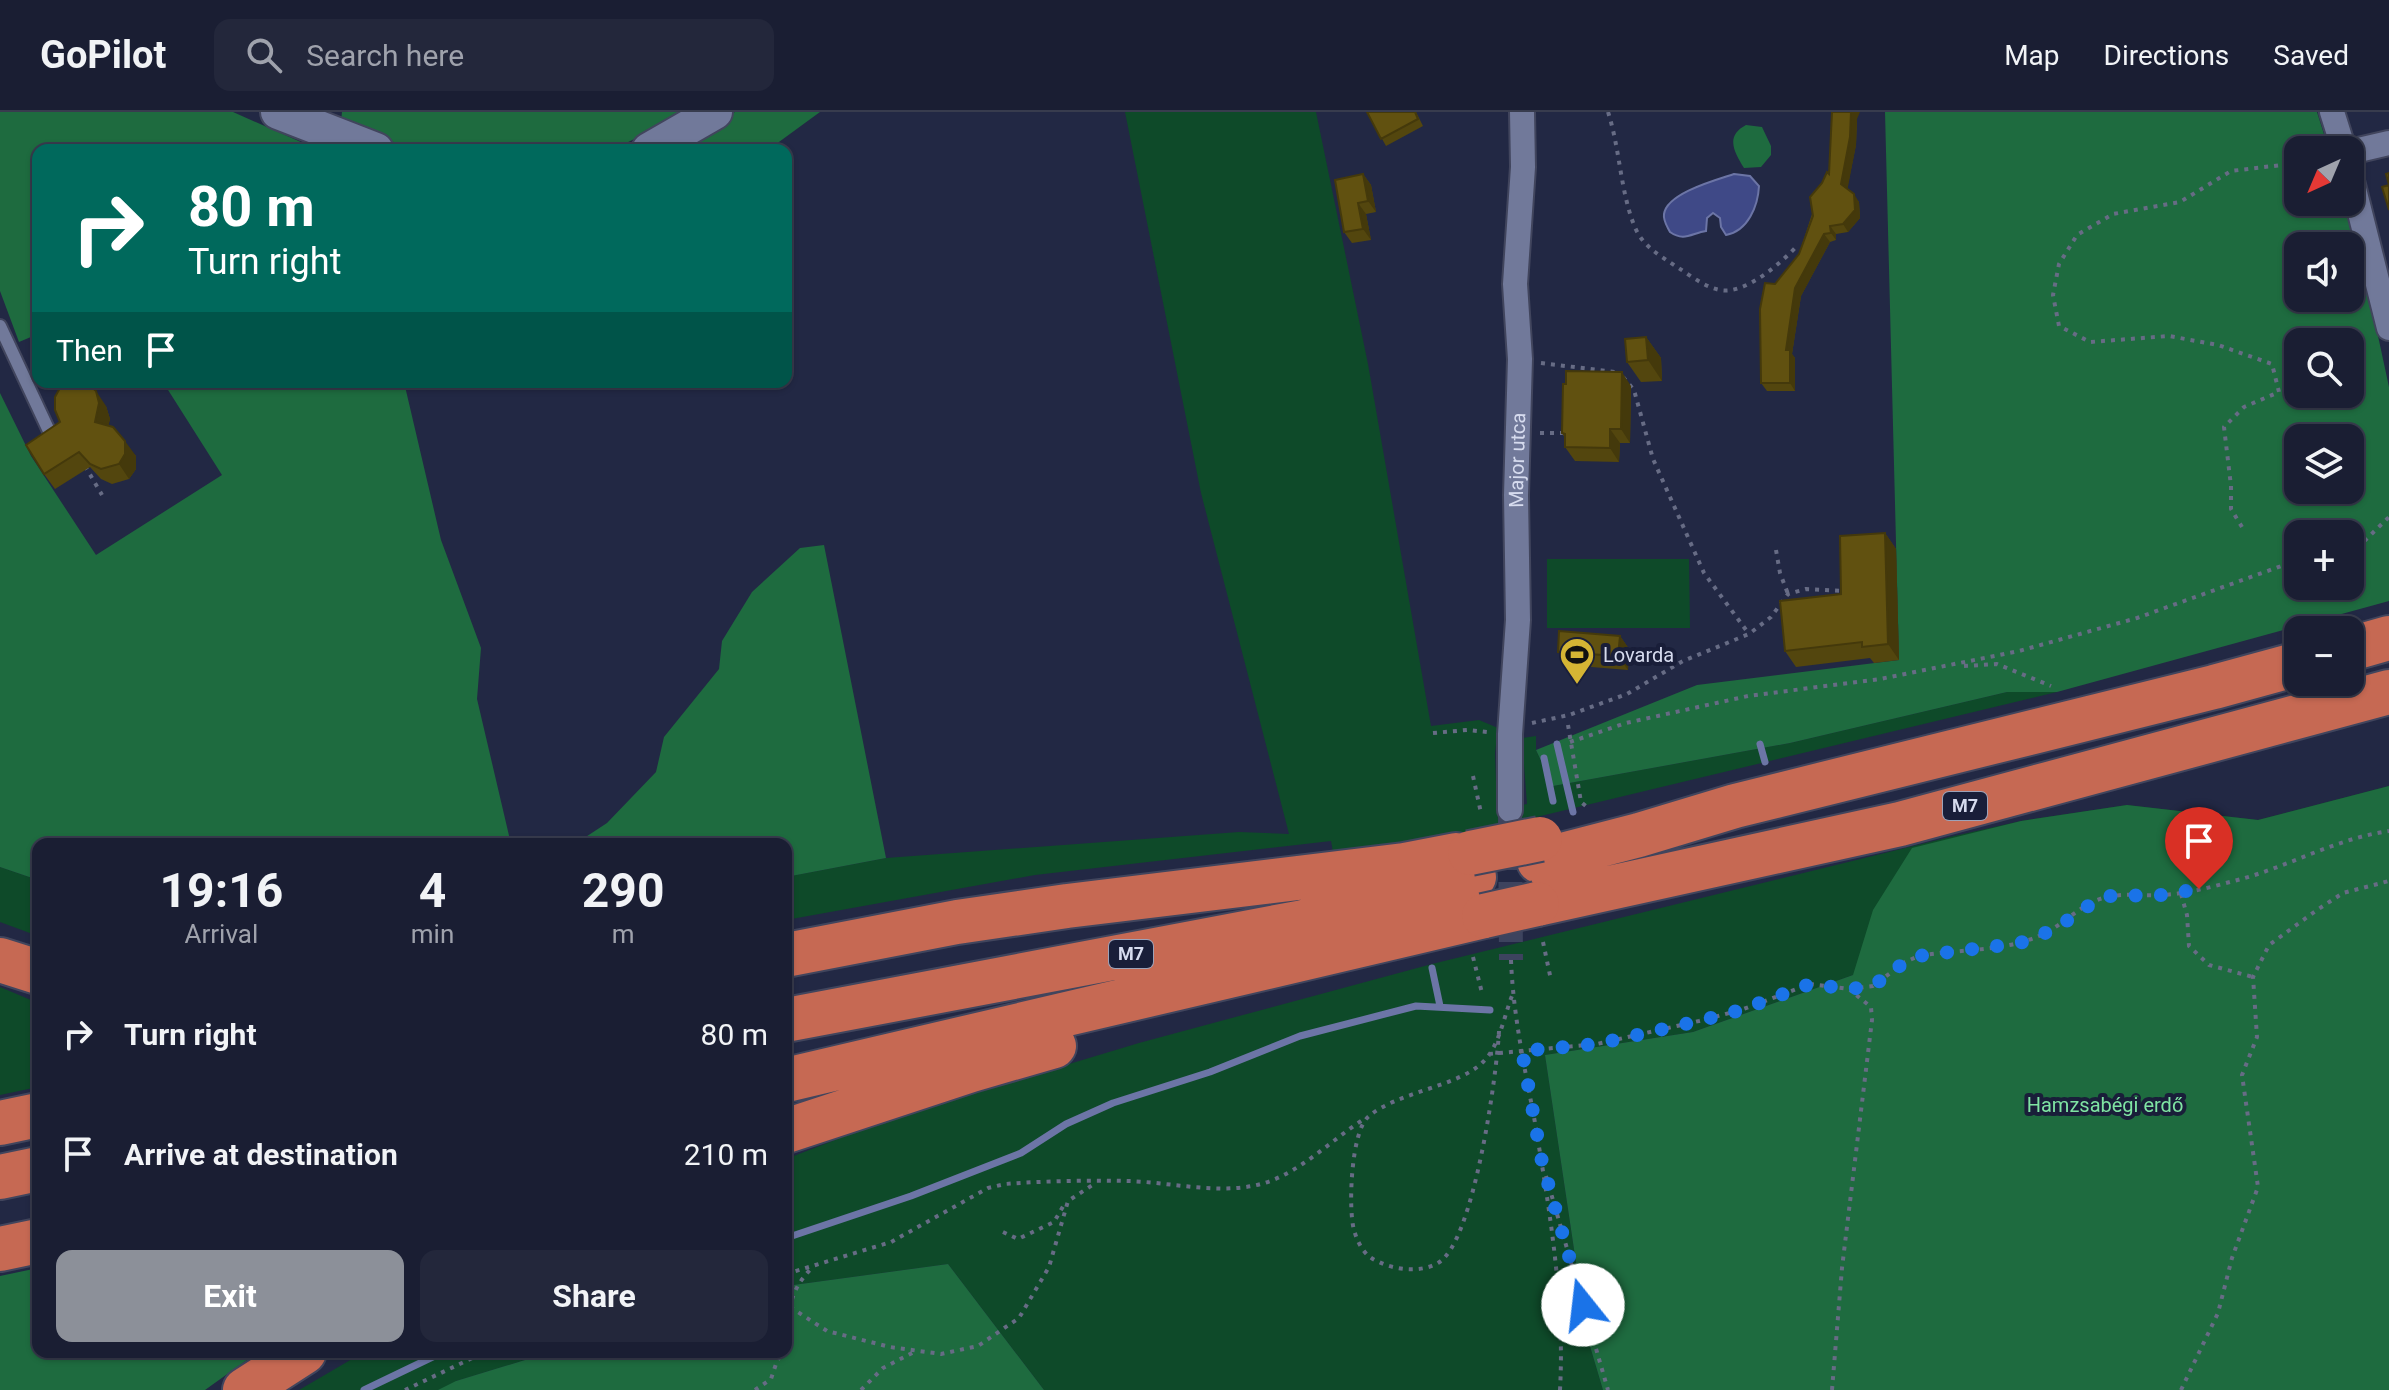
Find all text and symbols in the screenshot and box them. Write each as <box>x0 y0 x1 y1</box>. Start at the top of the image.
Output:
search box <box>214 19 774 91</box>
text: GoPilot <box>40 33 166 77</box>
icon: search <box>242 33 286 77</box>
text: Search here <box>306 38 464 73</box>
text: Map <box>2004 39 2060 72</box>
text: Directions <box>2104 39 2229 72</box>
text: Saved <box>2273 39 2349 72</box>
north arrow <box>2284 136 2364 216</box>
map controls <box>2284 136 2364 696</box>
text: 80 m <box>188 174 315 240</box>
icon: right <box>56 176 160 280</box>
button: sound <box>2284 232 2364 312</box>
text: Turn right <box>188 241 341 283</box>
icon: arrive <box>139 328 183 372</box>
button: search <box>2284 328 2364 408</box>
text: Then <box>56 333 123 368</box>
street label: Major utca <box>1504 412 1530 508</box>
button: layers <box>2284 424 2364 504</box>
button: + <box>2284 520 2364 600</box>
button: − <box>2284 616 2364 696</box>
sports icon: Lovarda <box>1558 636 1596 686</box>
place label: Lovarda <box>1603 643 1674 667</box>
road number: M7 <box>1943 792 1987 820</box>
pin <box>2165 807 2233 889</box>
icon: arrive <box>2177 819 2221 863</box>
text: 19:16 <box>160 862 283 919</box>
text: 4 <box>419 862 446 919</box>
text: 290 <box>582 862 664 919</box>
text: Arrival <box>185 919 258 949</box>
text: min <box>411 919 454 949</box>
text: m <box>612 919 635 949</box>
road number: M7 <box>1109 940 1153 968</box>
icon: right <box>56 1012 100 1056</box>
text: Turn right <box>124 1017 257 1052</box>
text: 80 m <box>701 1017 768 1052</box>
park label: Hamzsabégi erdő <box>2027 1093 2183 1117</box>
icon: arrive <box>56 1132 100 1176</box>
text: Arrive at destination <box>124 1137 398 1172</box>
text: 210 m <box>684 1137 768 1172</box>
button: Exit <box>56 1250 404 1342</box>
button: Share <box>420 1250 768 1342</box>
position arrow <box>1541 1263 1625 1347</box>

